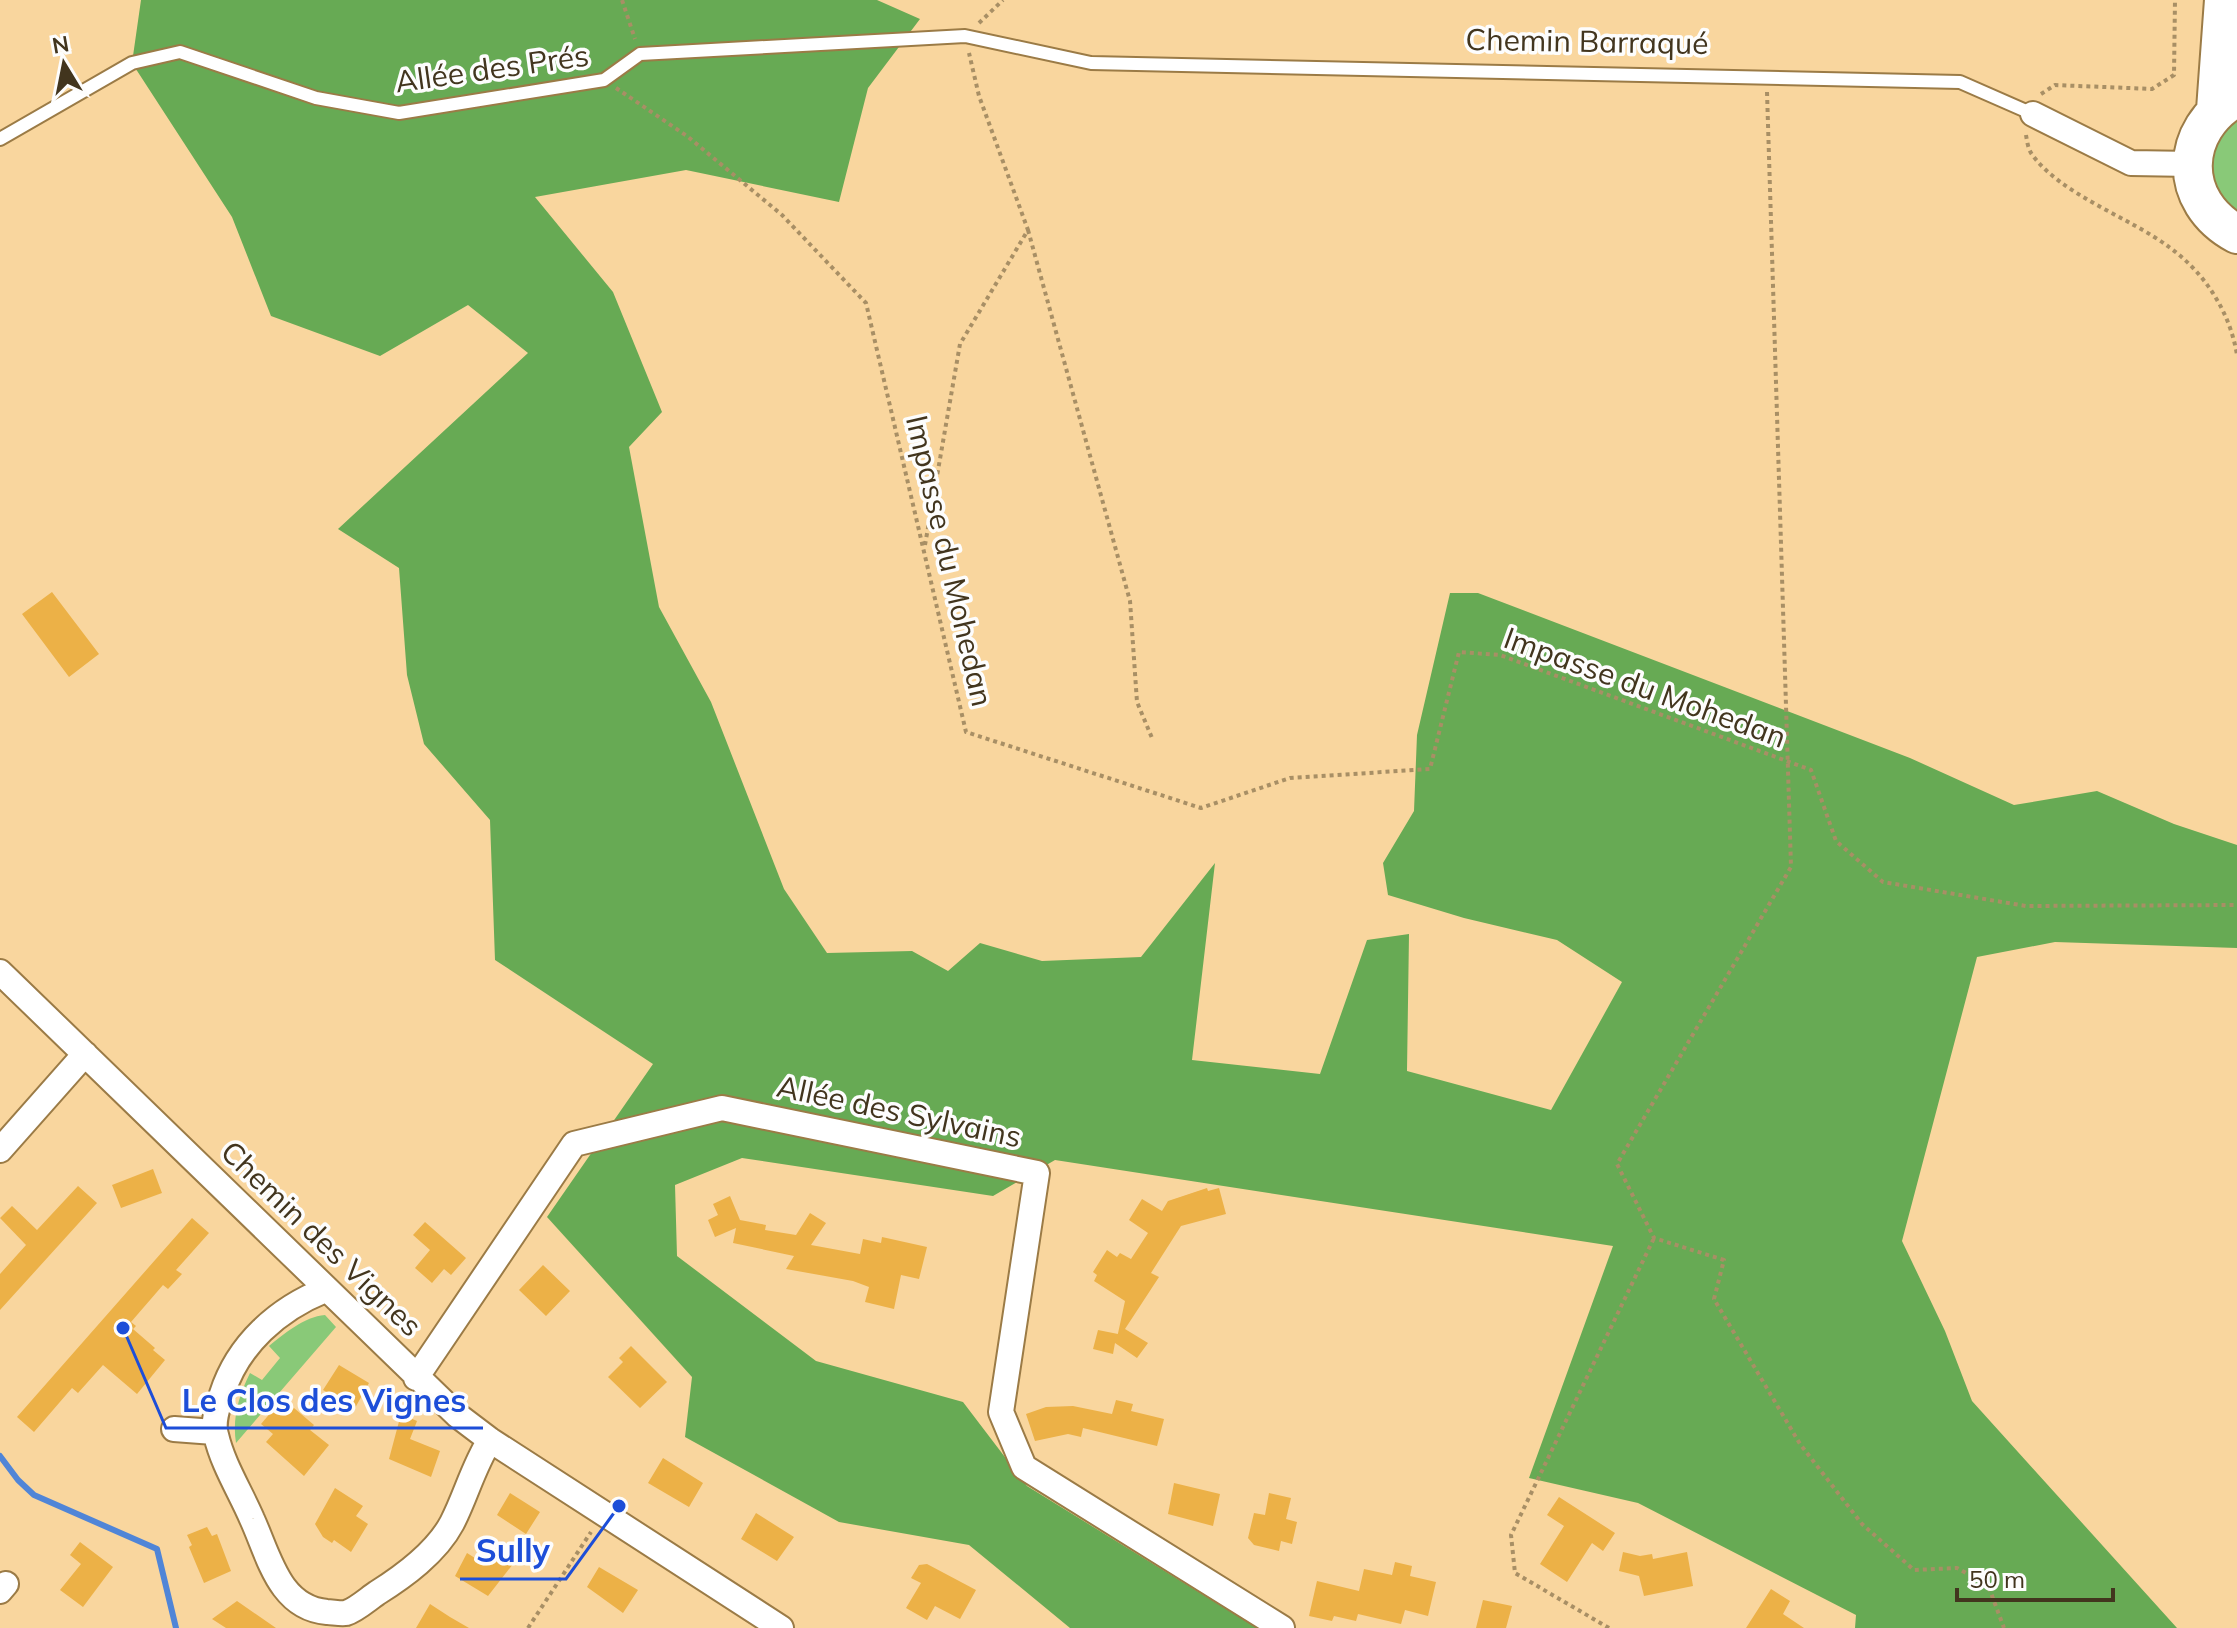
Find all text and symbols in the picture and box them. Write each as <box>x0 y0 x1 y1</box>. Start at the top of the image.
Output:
street label: Chemin Barraqué <box>1465 20 1709 62</box>
north arrow <box>24 24 104 104</box>
text: N <box>50 29 71 60</box>
street label: Allée des Prés <box>393 36 591 100</box>
street label: Impasse du Mohedan <box>898 412 1002 710</box>
street label: Impasse du Mohedan <box>1499 618 1792 756</box>
street label: Allée des Sylvains <box>774 1067 1025 1155</box>
street label: Chemin des Vignes <box>213 1132 430 1344</box>
callout: Le Clos des Vignes <box>166 1372 483 1428</box>
text: Le Clos des Vignes <box>182 1380 466 1420</box>
callout: Sully <box>460 1523 566 1579</box>
text: Sully <box>476 1530 551 1570</box>
scale bar <box>1957 1552 2113 1602</box>
text: 50 m <box>1969 1564 2025 1594</box>

